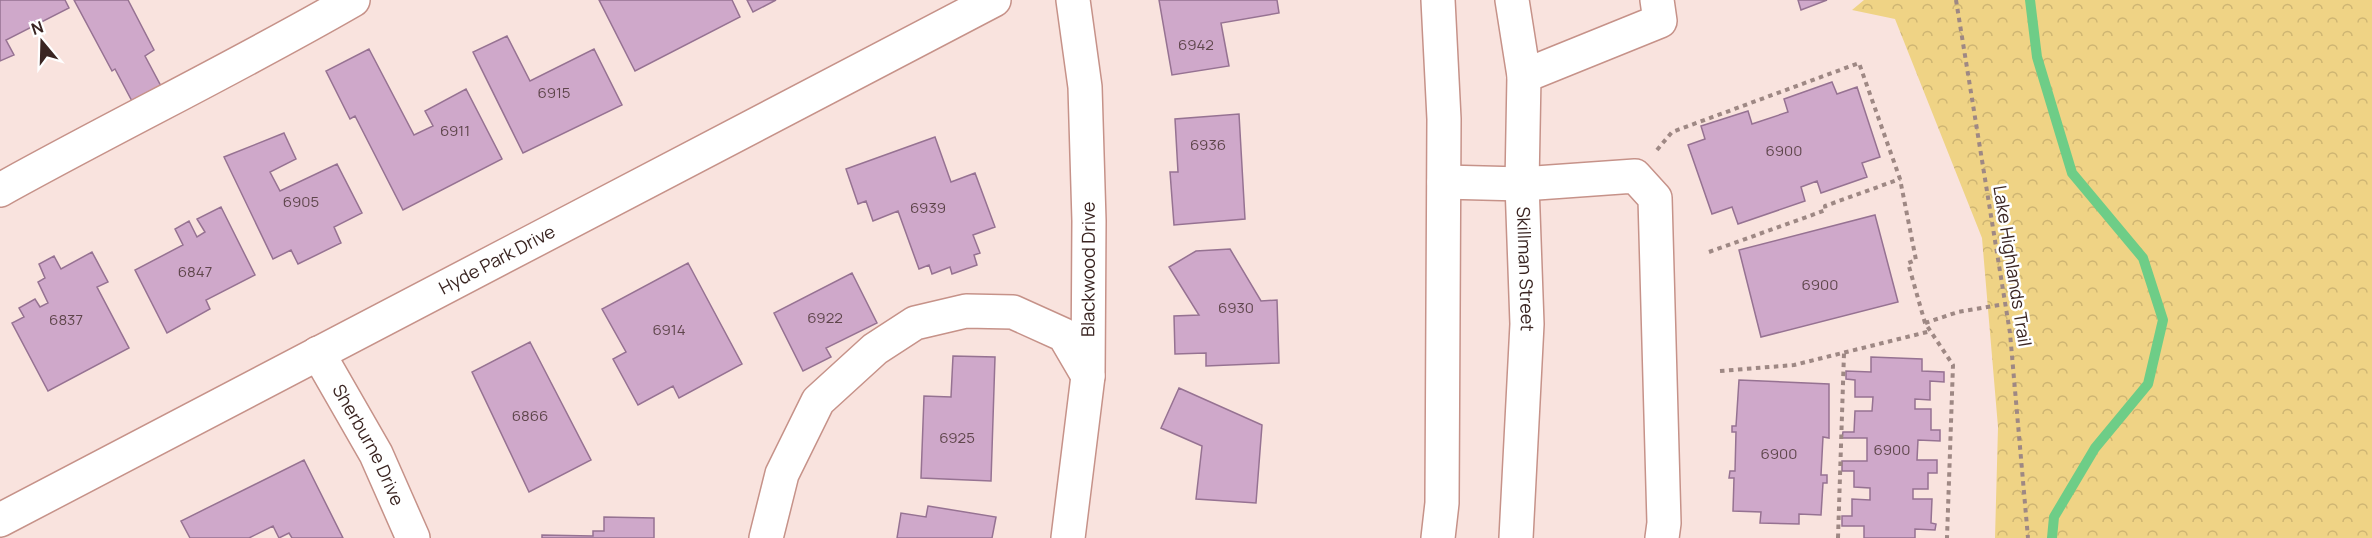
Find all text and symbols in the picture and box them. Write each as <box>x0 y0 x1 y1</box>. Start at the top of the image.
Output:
north arrow <box>12 12 72 72</box>
text: N <box>28 16 46 40</box>
house number: 6942 <box>1178 34 1214 55</box>
house number: 6915 <box>538 82 570 103</box>
house number: 6911 <box>440 120 470 141</box>
house number: 6936 <box>1190 134 1226 155</box>
house number: 6900 <box>1766 140 1802 161</box>
street label: Lake Highlands Trail <box>1988 184 2038 348</box>
house number: 6905 <box>283 191 319 212</box>
house number: 6939 <box>910 197 946 218</box>
street label: Blackwood Drive <box>1075 201 1100 337</box>
street label: Skillman Street <box>1512 206 1540 332</box>
street label: Hyde Park Drive <box>434 219 559 299</box>
house number: 6847 <box>178 261 212 282</box>
house number: 6900 <box>1802 274 1838 295</box>
house number: 6930 <box>1218 297 1254 318</box>
house number: 6922 <box>807 307 843 328</box>
house number: 6837 <box>49 309 83 330</box>
house number: 6914 <box>652 319 686 340</box>
street label: Sherburne Drive <box>327 380 410 509</box>
house number: 6866 <box>512 405 548 426</box>
house number: 6925 <box>939 427 975 448</box>
house number: 6900 <box>1874 439 1910 460</box>
house number: 6900 <box>1761 443 1797 464</box>

